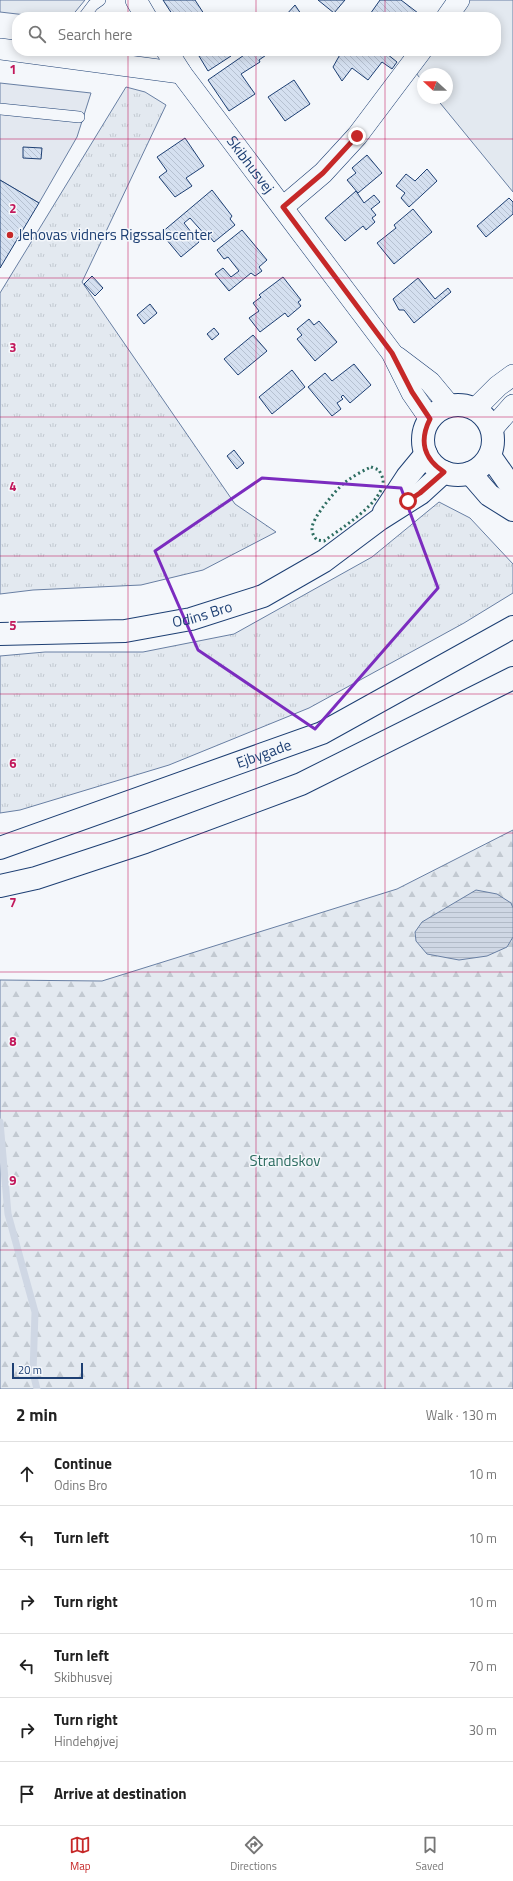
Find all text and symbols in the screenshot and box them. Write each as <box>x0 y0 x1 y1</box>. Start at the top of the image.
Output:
search box <box>12 12 501 56</box>
icon: search <box>26 23 48 45</box>
text: Search here <box>58 23 132 46</box>
text: 1 <box>9 59 17 79</box>
north arrow <box>417 68 453 104</box>
route end <box>348 127 366 145</box>
street label: Skibhusvej <box>221 131 280 198</box>
text: 2 <box>9 198 17 218</box>
place label: Jehovas vidners Rigssalscenter <box>18 223 212 246</box>
marker: Jehovas vidners Rigssalscenter <box>5 230 15 240</box>
text: 3 <box>9 337 17 357</box>
text: 4 <box>9 476 17 496</box>
route start <box>399 492 417 510</box>
street label: Odins Bro <box>170 595 235 633</box>
text: 5 <box>9 615 17 635</box>
street label: Ejbygade <box>233 733 294 774</box>
text: 6 <box>9 753 17 773</box>
text: 7 <box>9 892 17 912</box>
text: 8 <box>9 1031 17 1051</box>
park label: Strandskov <box>250 1149 320 1172</box>
text: 9 <box>9 1170 17 1190</box>
scale bar <box>12 1361 83 1380</box>
text: 20 m <box>18 1362 42 1378</box>
text: 2 min <box>16 1402 57 1428</box>
text: Walk · 130 m <box>426 1405 497 1425</box>
text: Continue <box>54 1452 112 1475</box>
icon: ahead <box>16 1463 38 1485</box>
text: 10 m <box>469 1464 497 1484</box>
text: Odins Bro <box>54 1475 107 1495</box>
text: Turn left <box>54 1526 109 1549</box>
icon: left <box>16 1527 38 1549</box>
text: 10 m <box>469 1528 497 1548</box>
text: Turn right <box>54 1590 118 1613</box>
icon: right <box>16 1591 38 1613</box>
text: 10 m <box>469 1592 497 1612</box>
text: Turn left <box>54 1644 109 1667</box>
icon: left <box>16 1655 38 1677</box>
text: 70 m <box>469 1656 497 1676</box>
text: Skibhusvej <box>54 1667 112 1687</box>
text: Turn right <box>54 1708 118 1731</box>
icon: right <box>16 1719 38 1741</box>
text: 30 m <box>469 1720 497 1740</box>
text: Hindehøjvej <box>54 1731 118 1751</box>
text: Arrive at destination <box>54 1782 187 1805</box>
icon: arrive <box>16 1783 38 1805</box>
tab: Map <box>69 1834 91 1874</box>
tab: Directions <box>230 1834 277 1874</box>
tab: Saved <box>416 1834 444 1874</box>

